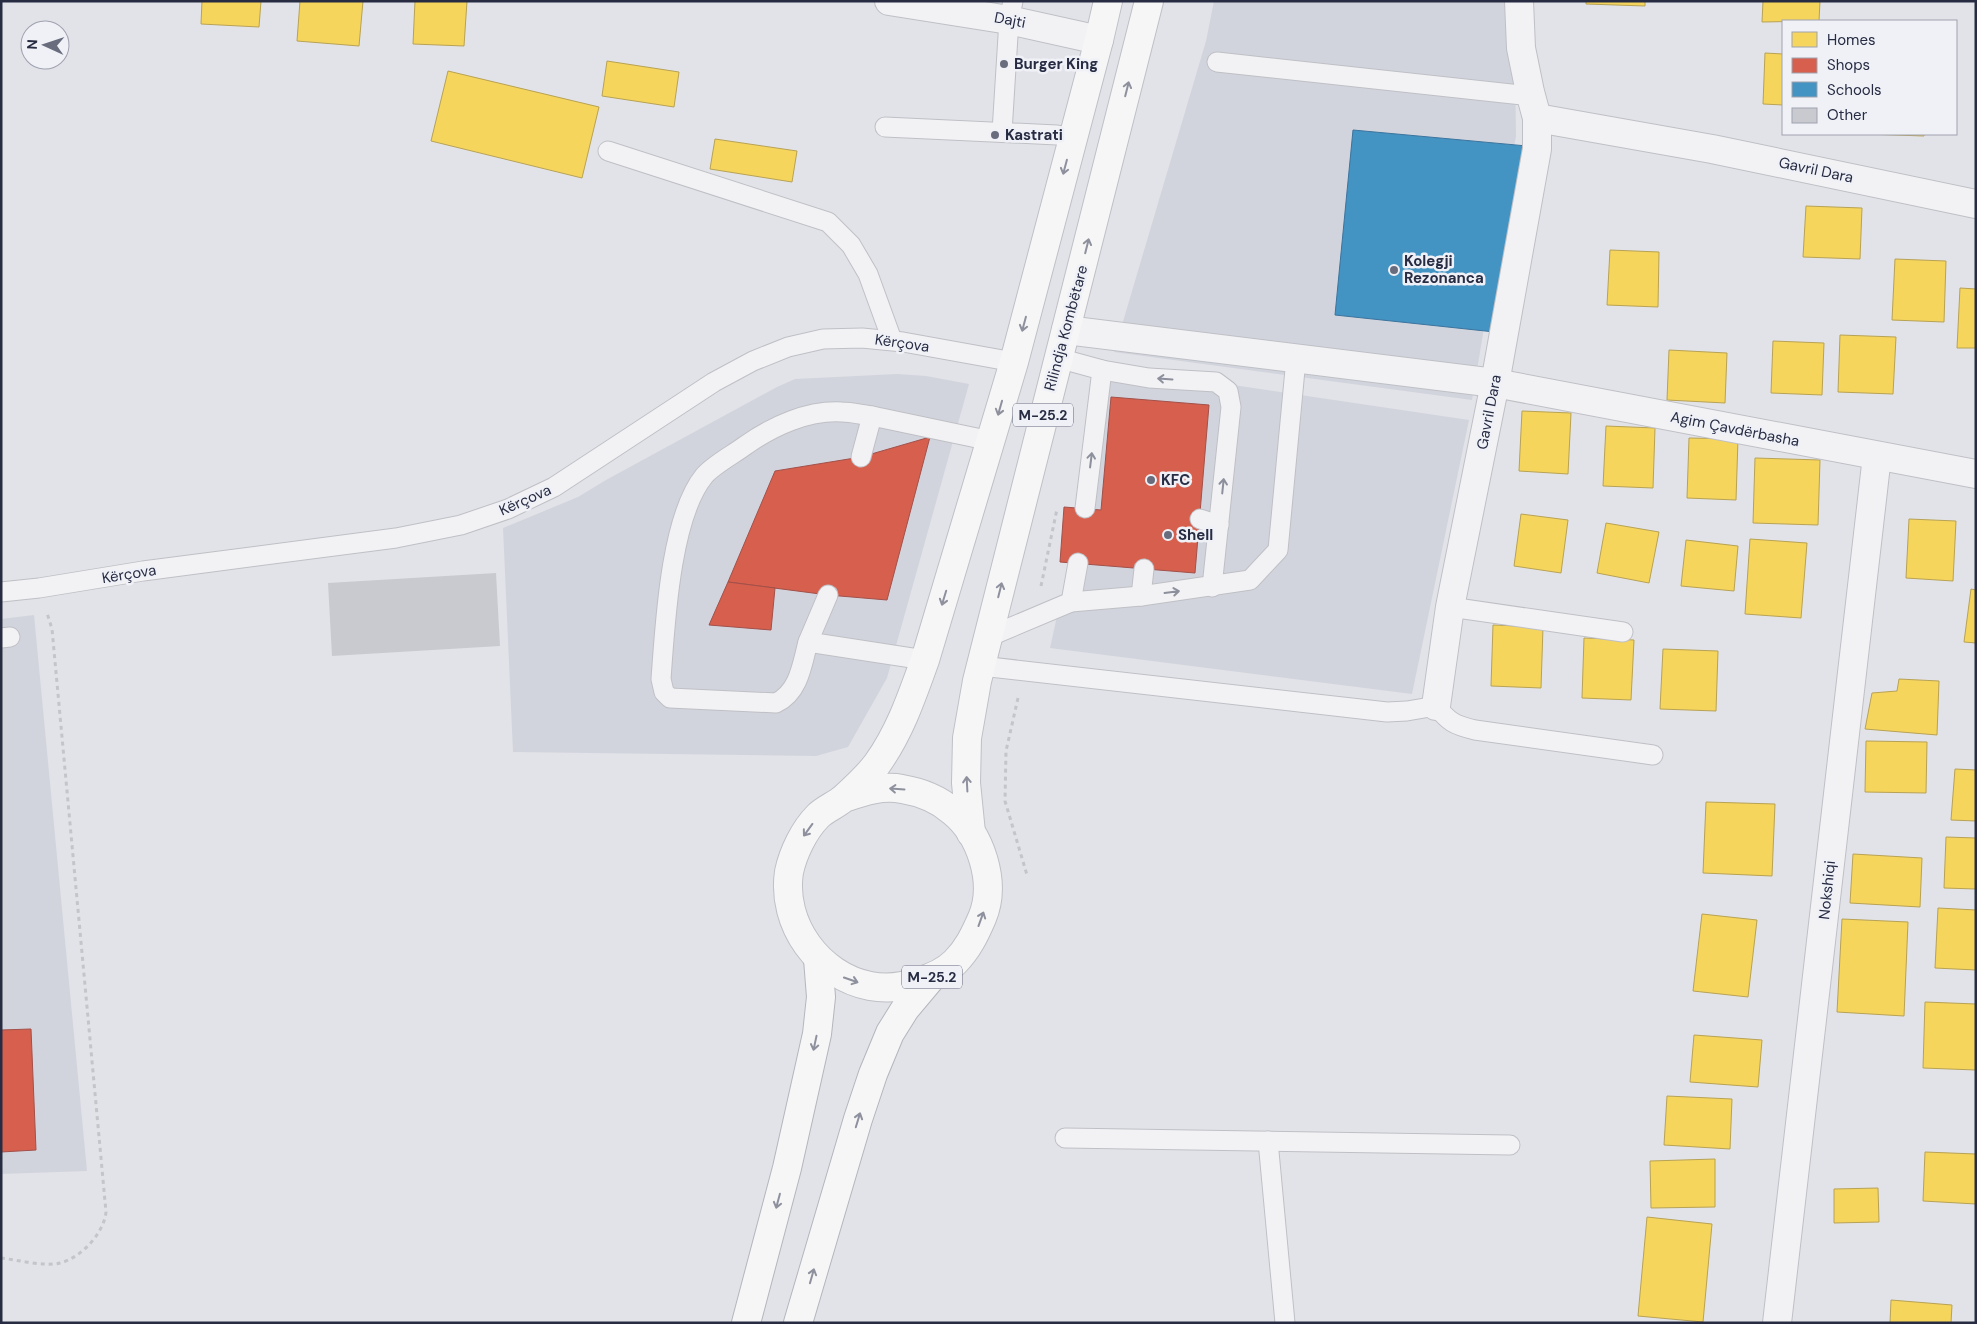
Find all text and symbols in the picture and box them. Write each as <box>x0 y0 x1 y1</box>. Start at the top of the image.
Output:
street label: Dajti <box>993 7 1027 33</box>
north arrow <box>20 20 70 70</box>
legend <box>1782 20 1957 135</box>
text: Homes <box>1827 30 1876 50</box>
text: N <box>23 39 41 50</box>
place label: Burger King <box>1014 54 1098 74</box>
text: Shops <box>1827 55 1870 75</box>
marker: Burger King <box>998 58 1010 70</box>
text: Schools <box>1827 80 1882 100</box>
one-way arrow <box>1123 81 1132 97</box>
text: Other <box>1827 105 1868 125</box>
place label: Kastrati <box>1005 125 1063 145</box>
marker: Kastrati <box>989 129 1001 141</box>
street label: Gavril Dara <box>1777 152 1855 188</box>
one-way arrow <box>1060 159 1070 175</box>
one-way arrow <box>1083 239 1092 255</box>
place label: Kolegji Rezonanca <box>1404 251 1484 288</box>
street label: Rilindja Kombëtare <box>1040 263 1092 393</box>
marker: Kolegji Rezonanca <box>1388 264 1400 276</box>
one-way arrow <box>1018 316 1028 332</box>
street label: Kërçova <box>873 329 931 357</box>
street label: Gavril Dara <box>1472 373 1506 451</box>
one-way arrow <box>1157 374 1173 383</box>
one-way arrow <box>995 400 1005 416</box>
road number: M-25.2 <box>1013 404 1073 426</box>
street label: Agim Çavdërbasha <box>1669 407 1801 451</box>
one-way arrow <box>1087 452 1097 468</box>
place label: KFC <box>1161 470 1190 490</box>
marker: KFC <box>1145 474 1157 486</box>
one-way arrow <box>1218 478 1228 494</box>
street label: Kërçova <box>496 480 554 520</box>
place label: Shell <box>1178 525 1213 545</box>
marker: Shell <box>1162 529 1174 541</box>
street label: Kërçova <box>100 560 158 588</box>
one-way arrow <box>996 583 1005 599</box>
one-way arrow <box>1164 587 1180 597</box>
one-way arrow <box>939 589 949 605</box>
one-way arrow <box>962 777 971 793</box>
one-way arrow <box>889 784 905 794</box>
one-way arrow <box>803 823 813 837</box>
street label: Nokshiqi <box>1814 860 1840 920</box>
one-way arrow <box>977 912 986 927</box>
road number: M-25.2 <box>902 966 962 989</box>
one-way arrow <box>842 975 858 985</box>
one-way arrow <box>810 1034 819 1050</box>
one-way arrow <box>854 1113 863 1128</box>
one-way arrow <box>773 1192 783 1208</box>
one-way arrow <box>807 1268 817 1284</box>

